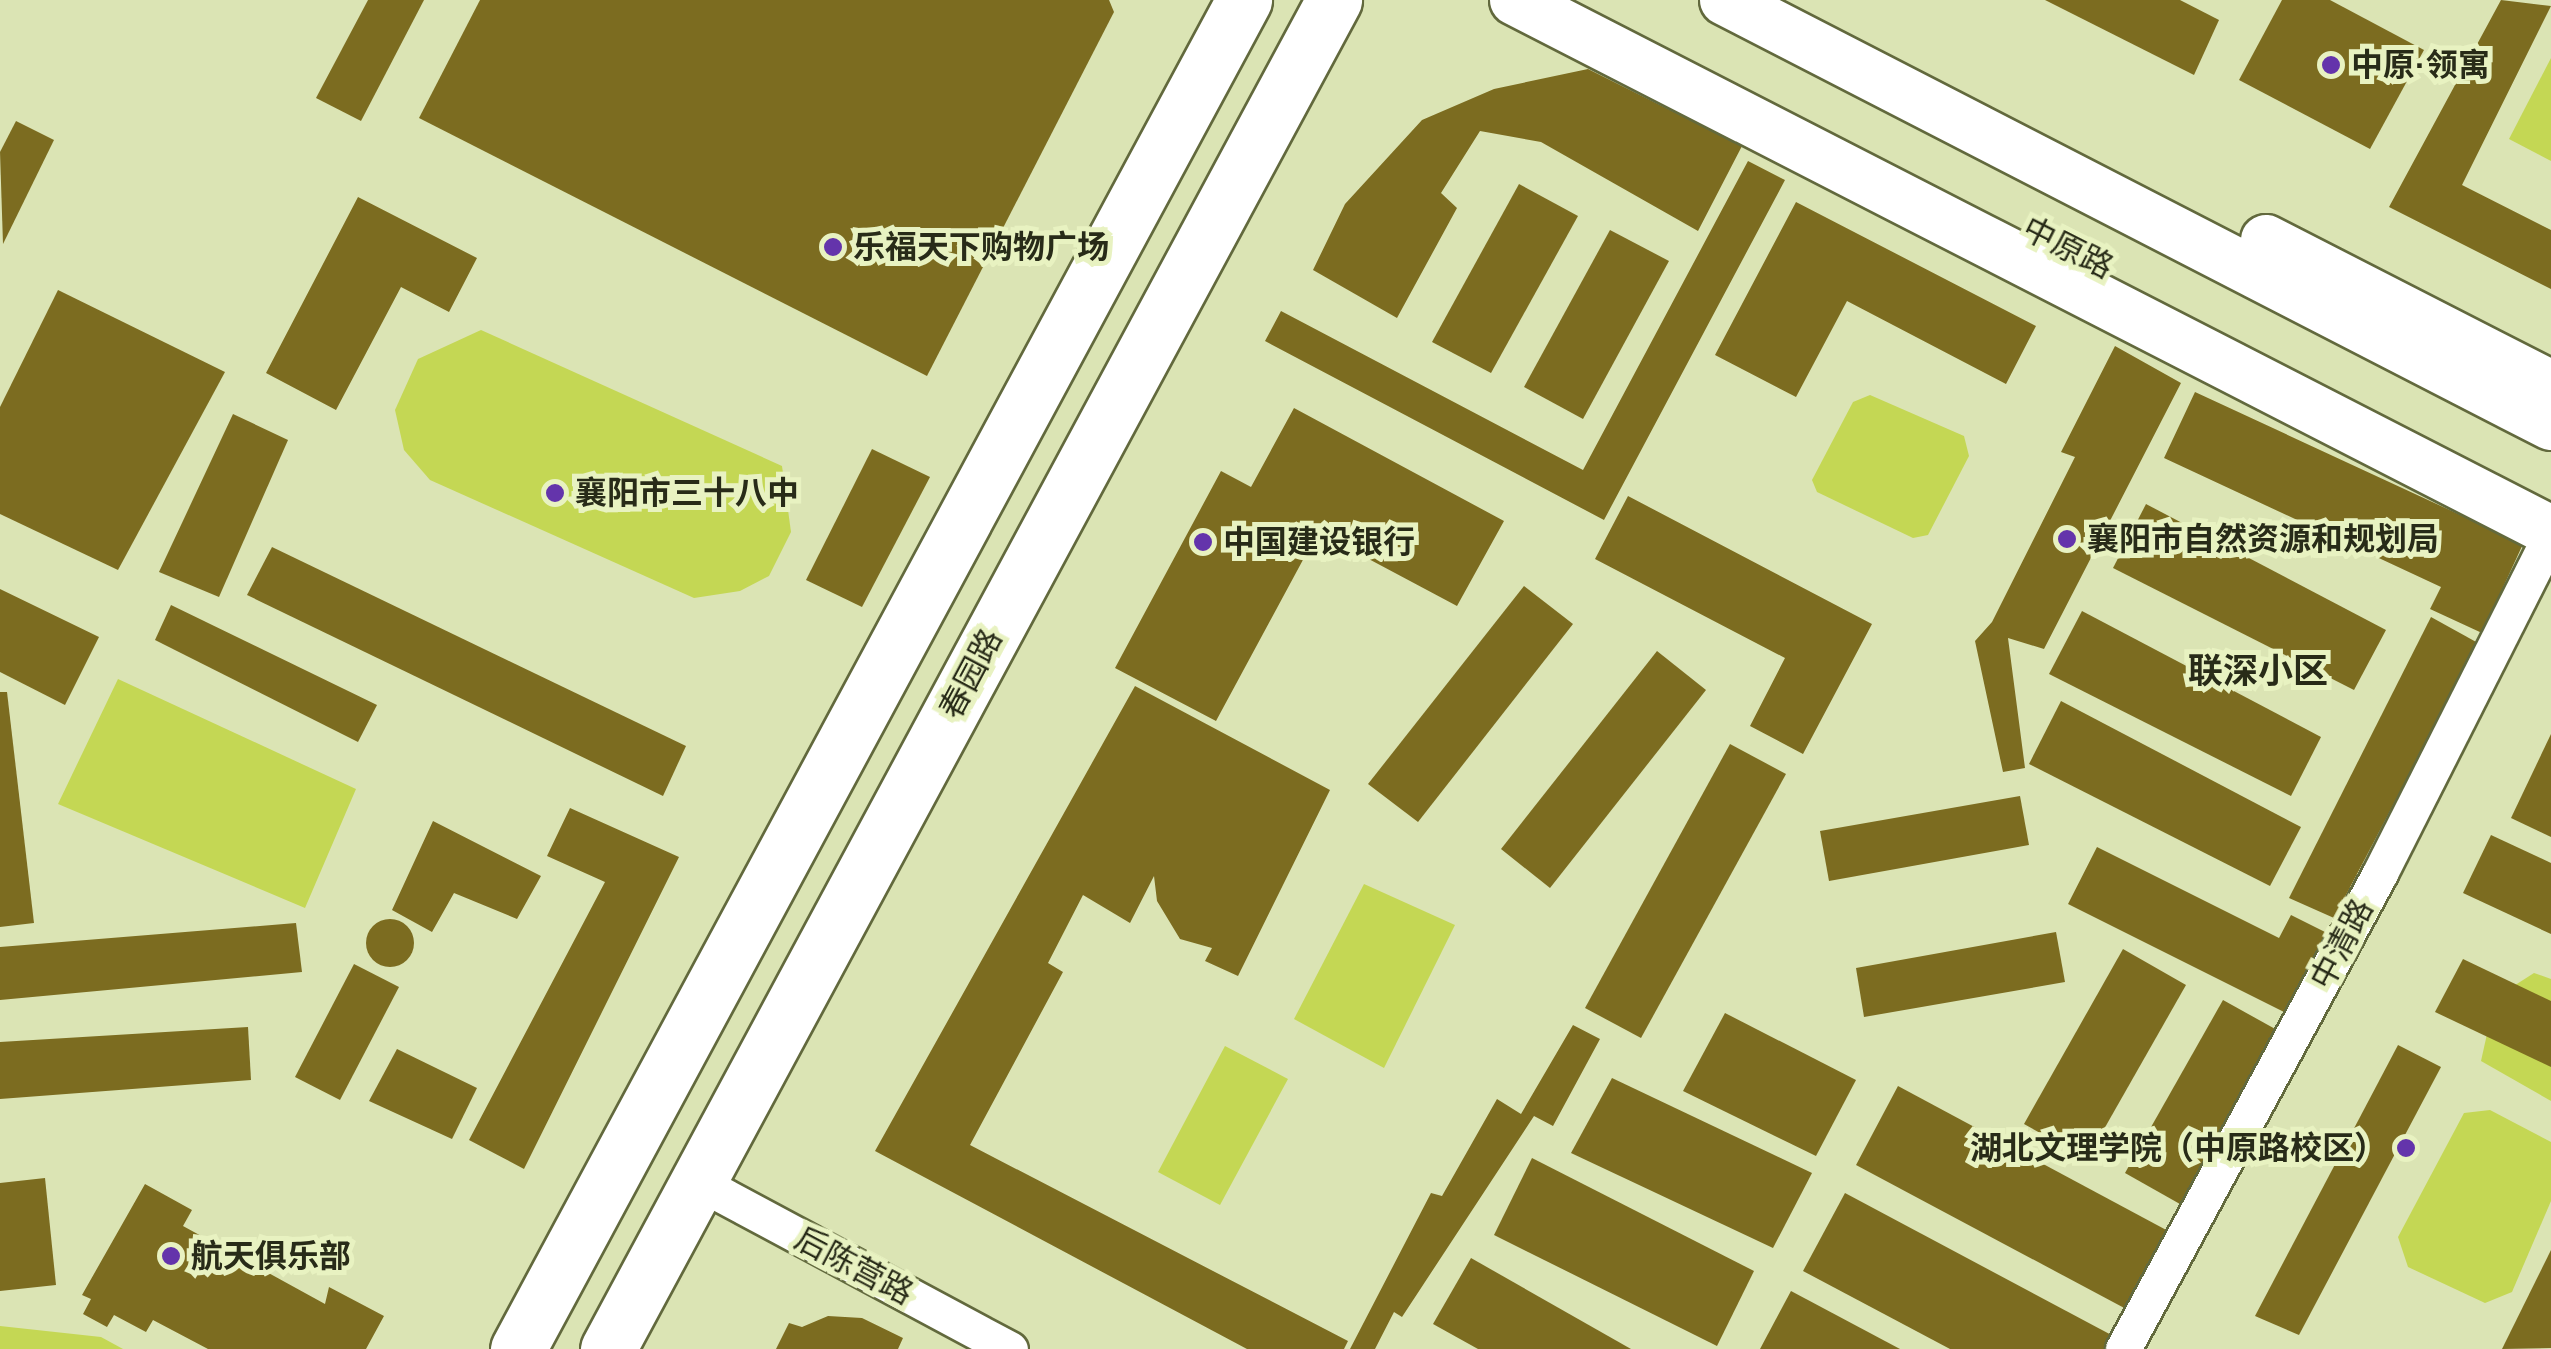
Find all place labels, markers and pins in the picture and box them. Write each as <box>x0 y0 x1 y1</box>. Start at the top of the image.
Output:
place label: 中原·领寓 <box>2351 46 2490 84</box>
marker: 中原·领寓 <box>2320 54 2342 76</box>
place label: 乐福天下购物广场 <box>853 228 1109 266</box>
marker: 乐福天下购物广场 <box>822 236 844 258</box>
place label: 襄阳市三十八中 <box>575 474 799 512</box>
marker: 襄阳市三十八中 <box>544 482 566 504</box>
place label: 襄阳市自然资源和规划局 <box>2087 520 2439 558</box>
place label: 中国建设银行 <box>1223 523 1415 561</box>
marker: 襄阳市自然资源和规划局 <box>2056 528 2078 550</box>
marker: 中国建设银行 <box>1192 531 1214 553</box>
place label: 湖北文理学院（中原路校区） <box>1970 1129 2386 1167</box>
marker: 湖北文理学院（中原路校区） <box>2395 1137 2417 1159</box>
place label: 航天俱乐部 <box>191 1237 351 1275</box>
marker: 航天俱乐部 <box>160 1245 182 1267</box>

